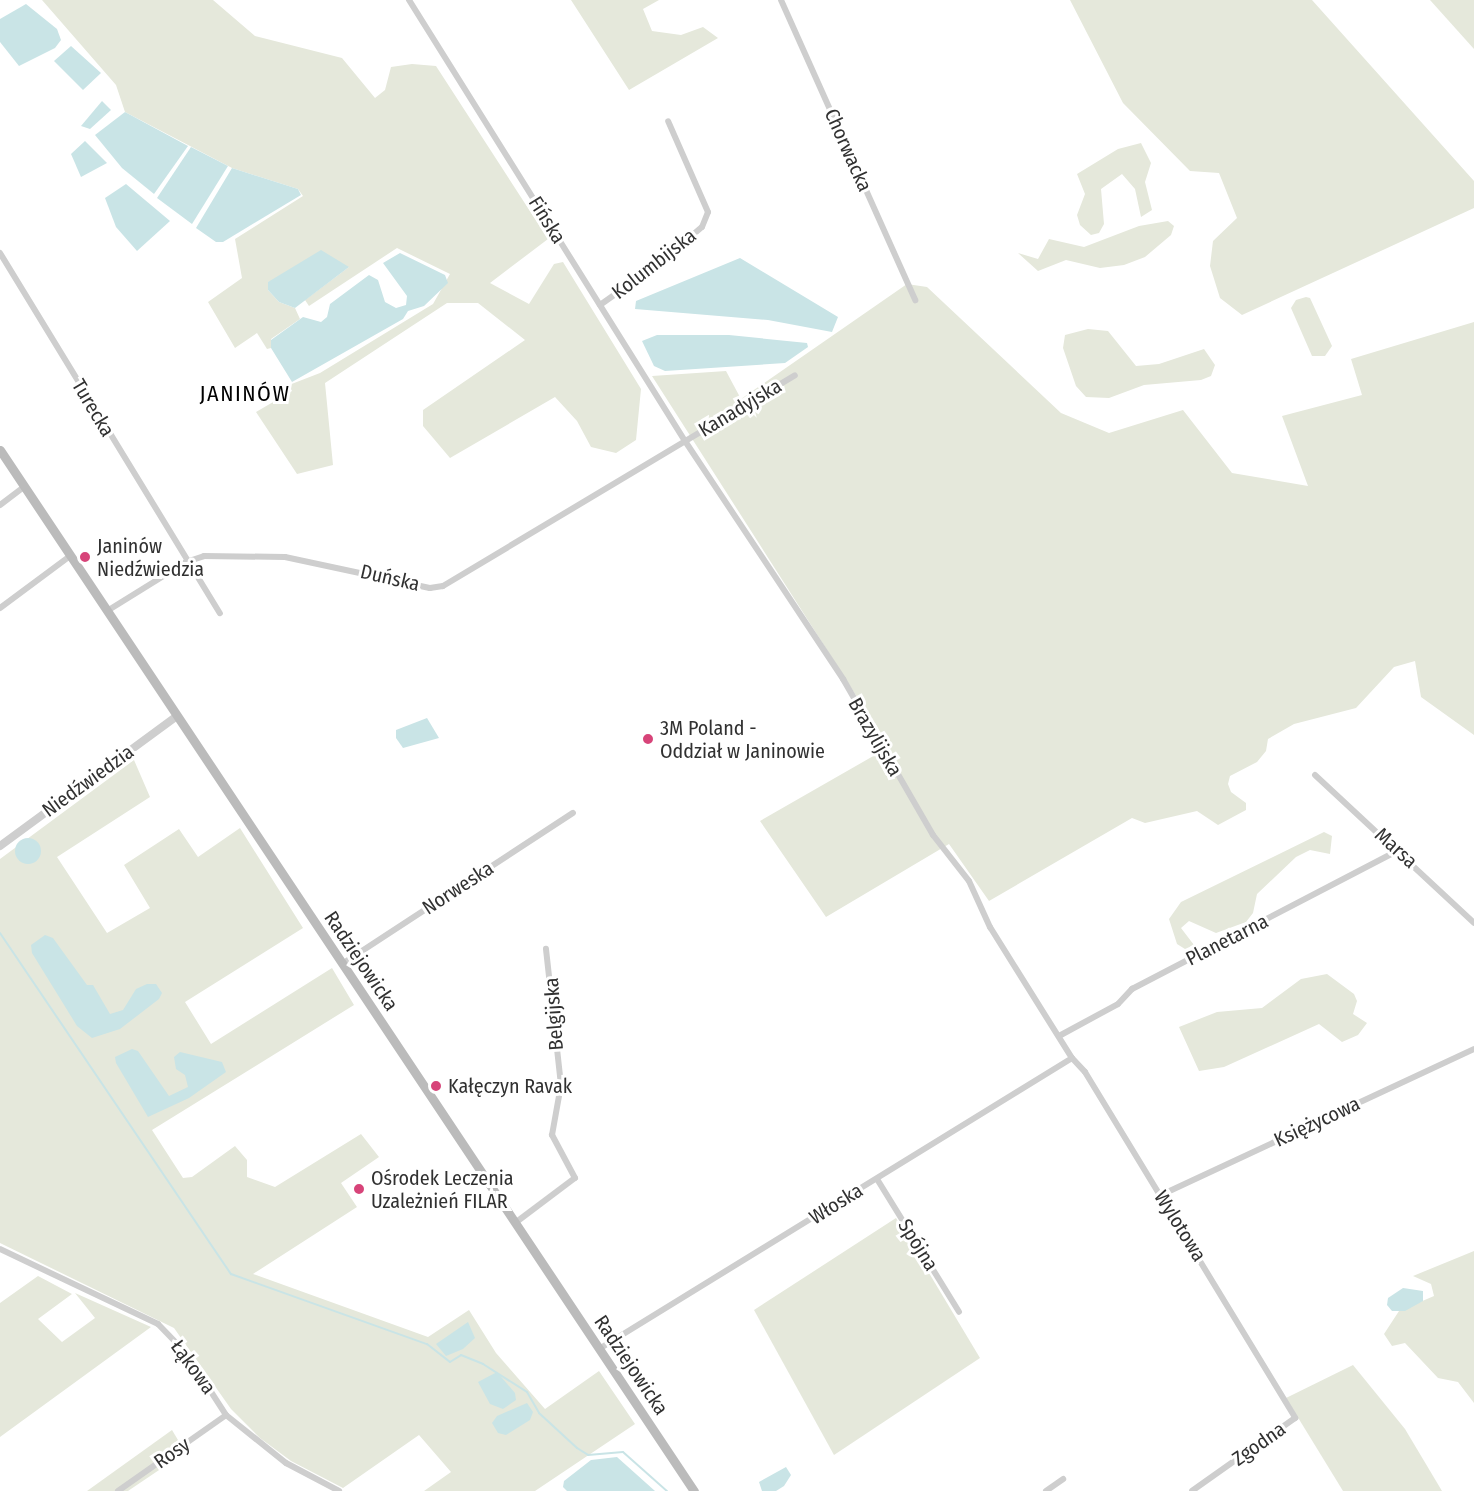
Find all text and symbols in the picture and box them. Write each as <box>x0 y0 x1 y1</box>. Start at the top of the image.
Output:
street label: Chorwacka <box>819 105 877 195</box>
street label: Fińska <box>523 192 571 248</box>
street label: Kolumbijska <box>607 224 701 304</box>
street label: Kanadyjska <box>694 374 786 442</box>
street label: Turecka <box>67 375 119 441</box>
district label: JANINÓW <box>200 381 290 407</box>
place label: Janinów Niedźwiedzia <box>97 534 204 581</box>
marker: Janinów Niedźwiedzia <box>78 550 92 564</box>
street label: Duńska <box>358 560 422 596</box>
street label: Brazylijska <box>843 693 907 781</box>
place label: 3M Poland - Oddział w Janinowie <box>660 716 825 763</box>
marker: 3M Poland - Oddział w Janinowie <box>641 732 655 746</box>
street label: Niedźwiedzia <box>38 740 138 822</box>
street label: Marsa <box>1370 823 1422 873</box>
street label: Norweska <box>418 856 498 920</box>
street label: Radziejowicka <box>319 907 403 1015</box>
street label: Planetarna <box>1182 909 1272 971</box>
street label: Belgijska <box>539 977 569 1051</box>
place label: Kałęczyn Ravak <box>448 1074 572 1098</box>
marker: Kałęczyn Ravak <box>429 1079 443 1093</box>
street label: Księżycowa <box>1270 1092 1364 1152</box>
place label: Ośrodek Leczenia Uzależnień FILAR <box>371 1166 514 1213</box>
street label: Włoska <box>805 1178 867 1230</box>
marker: Ośrodek Leczenia Uzależnień FILAR <box>352 1182 366 1196</box>
street label: Wylotowa <box>1149 1186 1211 1266</box>
street label: Spójna <box>893 1215 943 1275</box>
street label: Radziejowicka <box>589 1311 673 1419</box>
street label: Łąkowa <box>165 1335 221 1399</box>
street label: Zgodna <box>1228 1417 1290 1471</box>
street label: Rosy <box>149 1432 195 1474</box>

